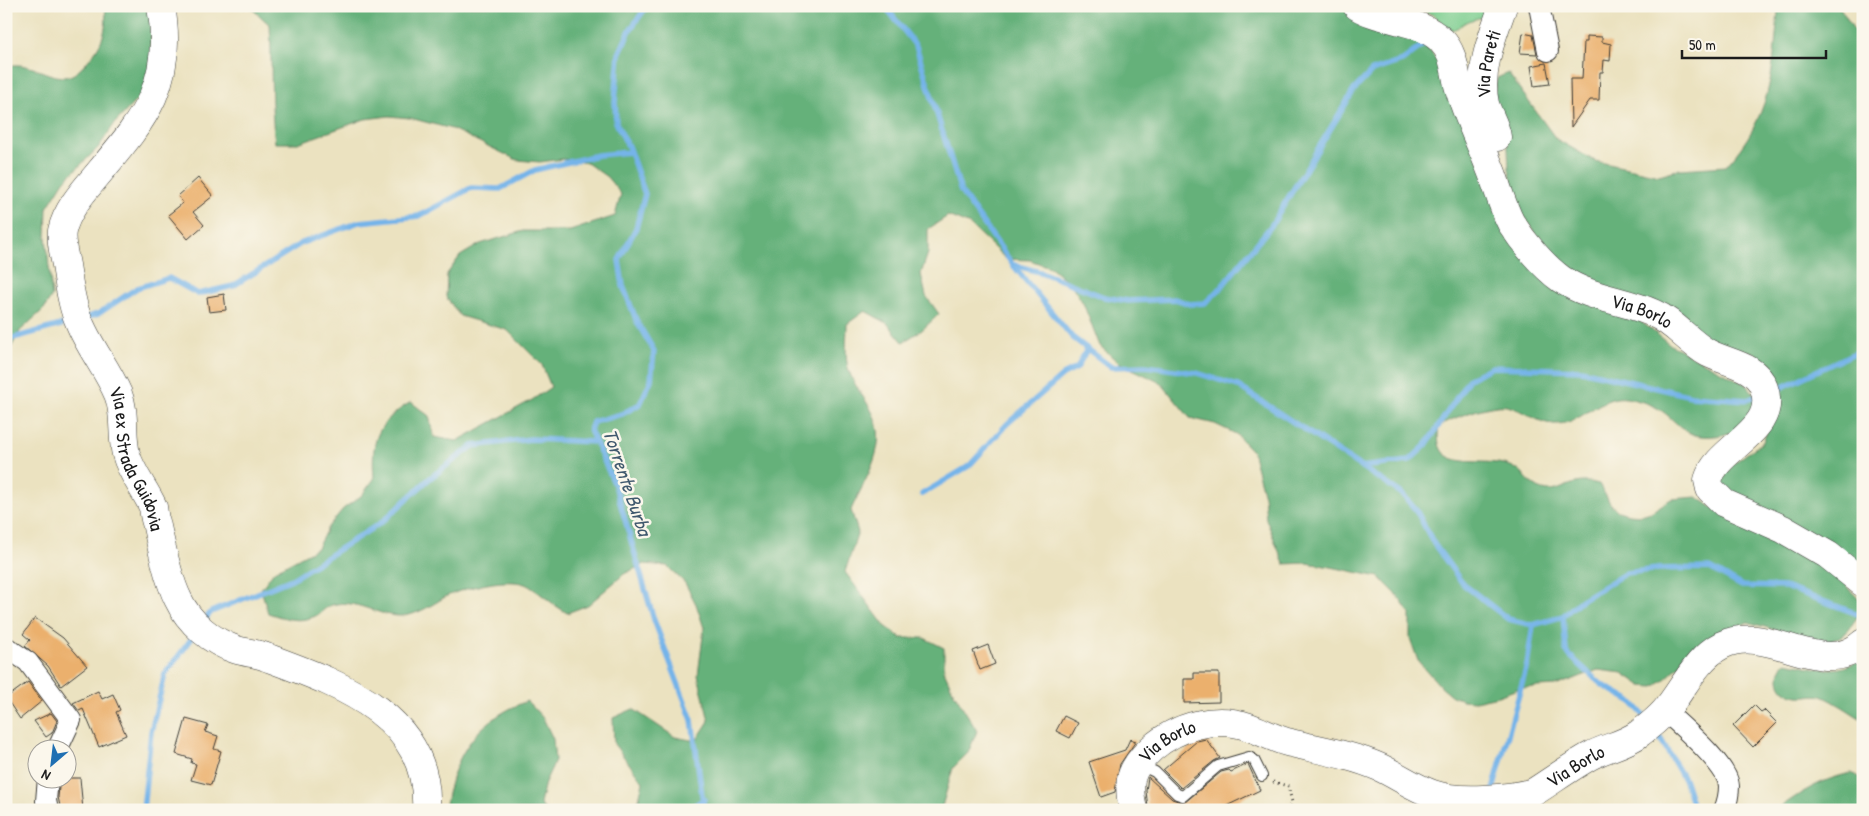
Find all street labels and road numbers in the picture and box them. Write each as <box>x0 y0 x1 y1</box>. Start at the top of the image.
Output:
street label: Via Pareti <box>1470 26 1507 99</box>
street label: Via Borlo <box>1608 287 1679 334</box>
street label: Via ex Strada Guidovia <box>103 382 171 534</box>
street label: Via Borlo <box>1132 713 1199 768</box>
street label: Via Borlo <box>1541 738 1609 794</box>

